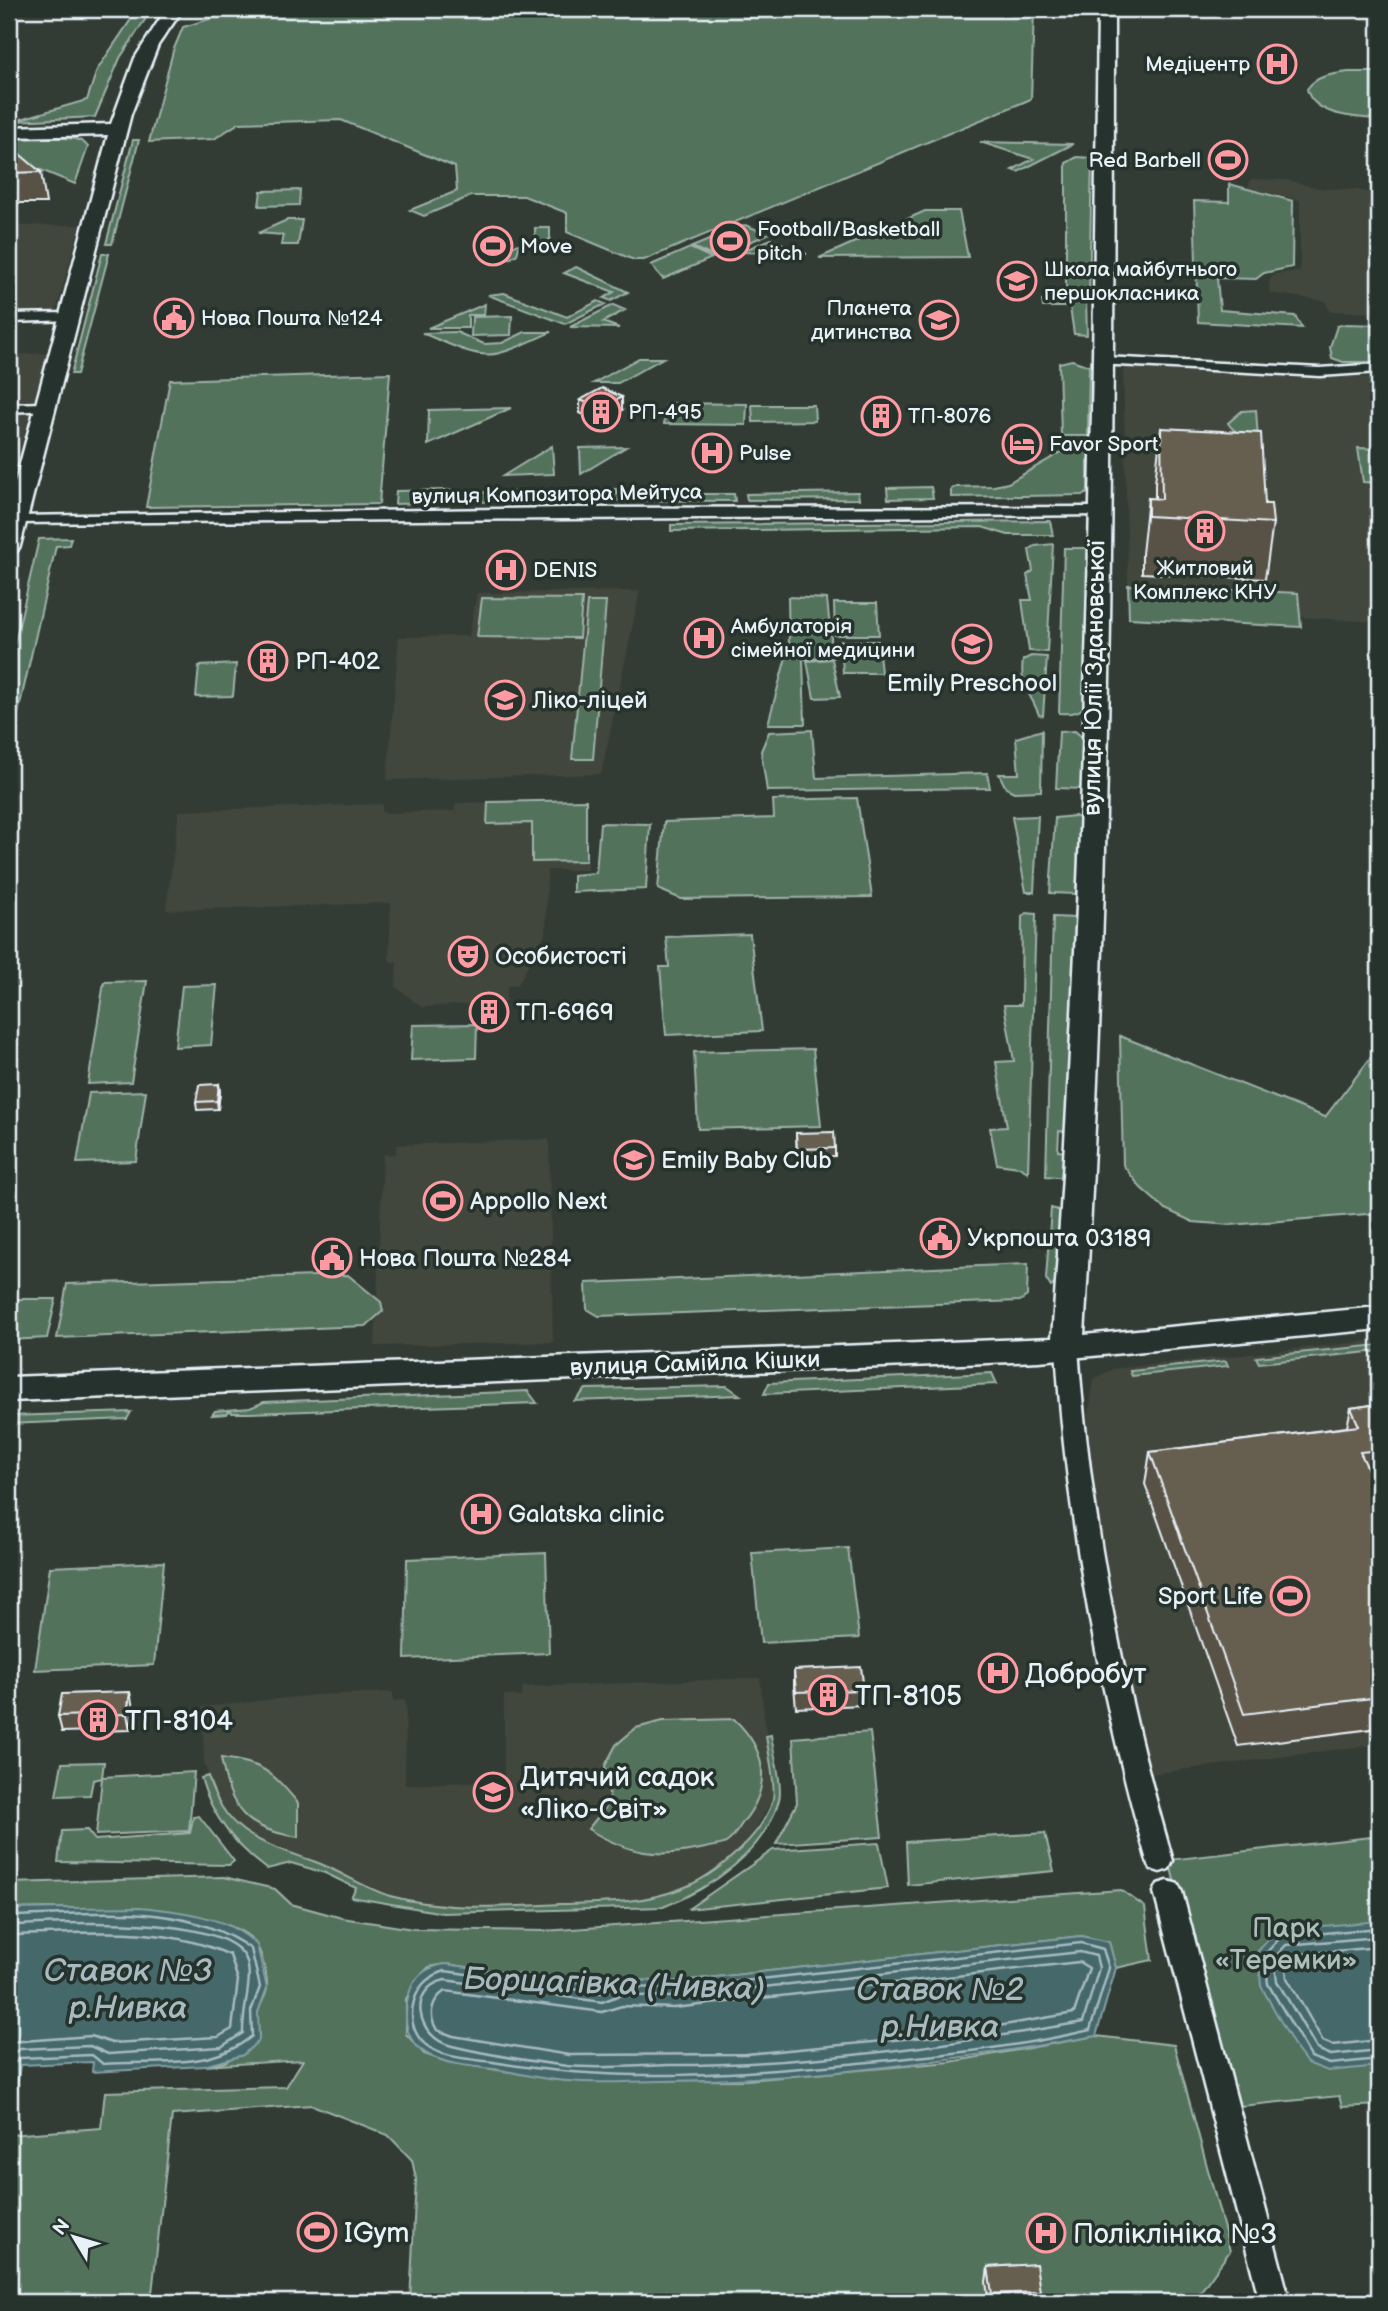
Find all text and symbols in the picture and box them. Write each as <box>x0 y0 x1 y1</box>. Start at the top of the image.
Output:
hospital icon: Медіцентр <box>1256 43 1298 85</box>
place label: Медіцентр <box>1145 52 1250 77</box>
sports icon: Red Barbell <box>1207 139 1249 181</box>
place label: Red Barbell <box>1088 148 1201 173</box>
place label: Football/Basketball pitch <box>757 217 940 266</box>
sports icon: Football/Basketball pitch <box>709 220 751 262</box>
sports icon: Move <box>472 225 514 267</box>
place label: Move <box>520 234 572 259</box>
place label: Школа майбутнього першокласника <box>1044 257 1237 306</box>
school or university icon: Школа майбутнього першокласника <box>996 260 1038 302</box>
place label: Планета дитинства <box>811 296 913 345</box>
public building icon: Нова Пошта №124 <box>153 297 195 339</box>
school or university icon: Планета дитинства <box>918 299 960 341</box>
place label: Нова Пошта №124 <box>201 306 383 331</box>
building icon: РП-495 <box>580 391 622 433</box>
building icon: ТП-8076 <box>860 395 902 437</box>
place label: РП-495 <box>628 400 702 425</box>
place label: ТП-8076 <box>908 404 992 429</box>
hotel icon: Favor Sport <box>1001 423 1043 465</box>
hospital icon: Pulse <box>691 432 733 474</box>
place label: Favor Sport <box>1049 432 1159 457</box>
place label: Pulse <box>739 441 791 466</box>
street label: вулиця Композитора Мейтуса <box>411 479 703 510</box>
building icon: Житловий Комплекс КНУ <box>1184 510 1226 552</box>
street label: вулиця Юлії Здановської <box>1078 539 1111 816</box>
hospital icon: DENIS <box>485 549 527 591</box>
place label: Житловий Комплекс КНУ <box>1133 556 1277 605</box>
place label: DENIS <box>533 558 597 583</box>
place label: Амбулаторія сімейної медицини <box>730 614 915 663</box>
hospital icon: Амбулаторія сімейної медицини <box>683 617 725 659</box>
school or university icon: Emily Preschool <box>951 623 993 665</box>
building icon: РП-402 <box>247 640 289 682</box>
place label: РП-402 <box>295 647 380 676</box>
place label: Emily Preschool <box>887 669 1057 698</box>
school or university icon: Ліко-ліцей <box>484 679 526 721</box>
place label: Ліко-ліцей <box>531 686 648 715</box>
theatre icon: Особистості <box>447 935 489 977</box>
place label: Особистості <box>495 942 627 971</box>
building icon: ТП-6969 <box>468 991 510 1033</box>
place label: ТП-6969 <box>516 998 614 1027</box>
school or university icon: Emily Baby Club <box>613 1139 655 1181</box>
place label: Emily Baby Club <box>661 1146 832 1175</box>
sports icon: Appollo Next <box>422 1180 464 1222</box>
place label: Appollo Next <box>470 1187 608 1216</box>
public building icon: Укрпошта 03189 <box>919 1217 961 1259</box>
place label: Укрпошта 03189 <box>967 1224 1151 1253</box>
public building icon: Нова Пошта №284 <box>311 1237 353 1279</box>
place label: Нова Пошта №284 <box>359 1244 572 1273</box>
street label: вулиця Самійла Кішки <box>569 1345 821 1382</box>
hospital icon: Galatska clinic <box>460 1493 502 1535</box>
place label: Galatska clinic <box>508 1500 664 1529</box>
sports icon: Sport Life <box>1269 1575 1311 1617</box>
place label: Sport Life <box>1158 1582 1263 1611</box>
hospital icon: Добробут <box>977 1652 1019 1694</box>
place label: Добробут <box>1025 1658 1146 1691</box>
building icon: ТП-8105 <box>807 1674 849 1716</box>
place label: ТП-8105 <box>855 1680 962 1713</box>
building icon: ТП-8104 <box>77 1699 119 1741</box>
place label: ТП-8104 <box>125 1705 233 1738</box>
place label: Дитячий садок «Ліко-Світ» <box>520 1761 715 1826</box>
school or university icon: Дитячий садок «Ліко-Світ» <box>472 1771 514 1813</box>
park label: Парк «Теремки» <box>1215 1912 1357 1977</box>
water label: Ставок №3 р.Нивка <box>44 1952 212 2028</box>
water label: Борщагівка (Нивка) <box>463 1960 765 2009</box>
water label: Ставок №2 р.Нивка <box>856 1971 1024 2047</box>
north arrow <box>38 2202 108 2272</box>
sports icon: IGym <box>296 2211 338 2253</box>
hospital icon: Поліклініка №3 <box>1025 2212 1067 2254</box>
text: N <box>48 2215 75 2240</box>
place label: IGym <box>344 2217 410 2250</box>
place label: Поліклініка №3 <box>1073 2218 1277 2251</box>

